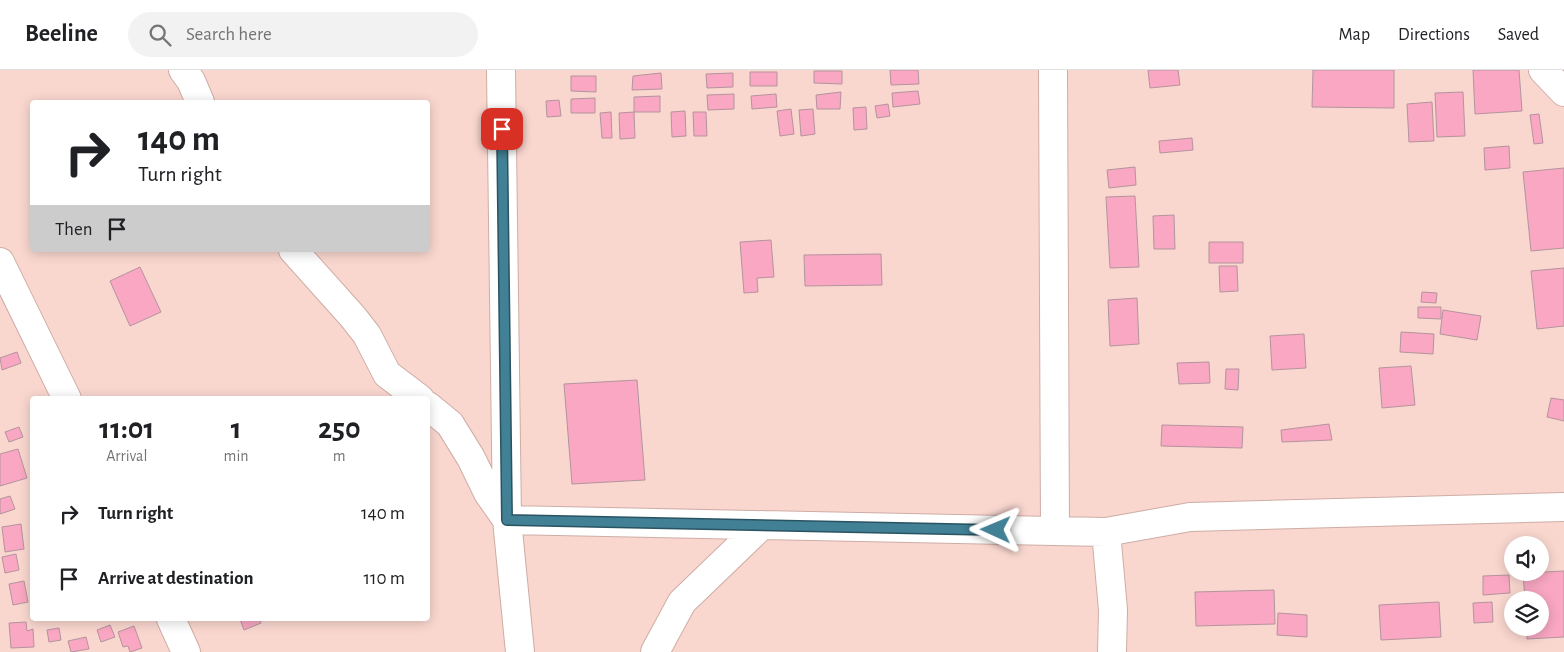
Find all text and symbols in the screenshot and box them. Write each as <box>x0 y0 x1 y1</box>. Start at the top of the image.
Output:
search box <box>128 12 478 57</box>
icon: search <box>146 21 174 49</box>
text: Beeline <box>25 22 98 46</box>
text: Search here <box>186 25 272 44</box>
text: Map <box>1339 26 1370 44</box>
text: Directions <box>1398 26 1470 44</box>
text: Saved <box>1498 26 1539 44</box>
pin <box>481 108 523 150</box>
icon: arrive <box>488 115 516 143</box>
icon: right <box>55 120 120 185</box>
text: 140 m <box>138 122 220 157</box>
text: Turn right <box>138 163 222 185</box>
icon: arrive <box>103 215 131 243</box>
text: Then <box>55 220 93 239</box>
text: 11:01 <box>99 414 154 444</box>
text: 1 <box>231 414 241 444</box>
text: 250 <box>318 414 361 444</box>
text: Arrival <box>106 448 147 464</box>
text: min <box>224 448 249 464</box>
text: m <box>333 448 346 464</box>
icon: right <box>55 500 83 528</box>
position arrow <box>969 503 1021 555</box>
text: Turn right <box>98 504 173 523</box>
text: 140 m <box>361 504 405 523</box>
map controls <box>1504 536 1549 636</box>
button: sound <box>1504 536 1549 581</box>
icon: arrive <box>55 565 83 593</box>
text: Arrive at destination <box>98 569 254 588</box>
text: 110 m <box>364 569 405 588</box>
button: layers <box>1504 591 1549 636</box>

